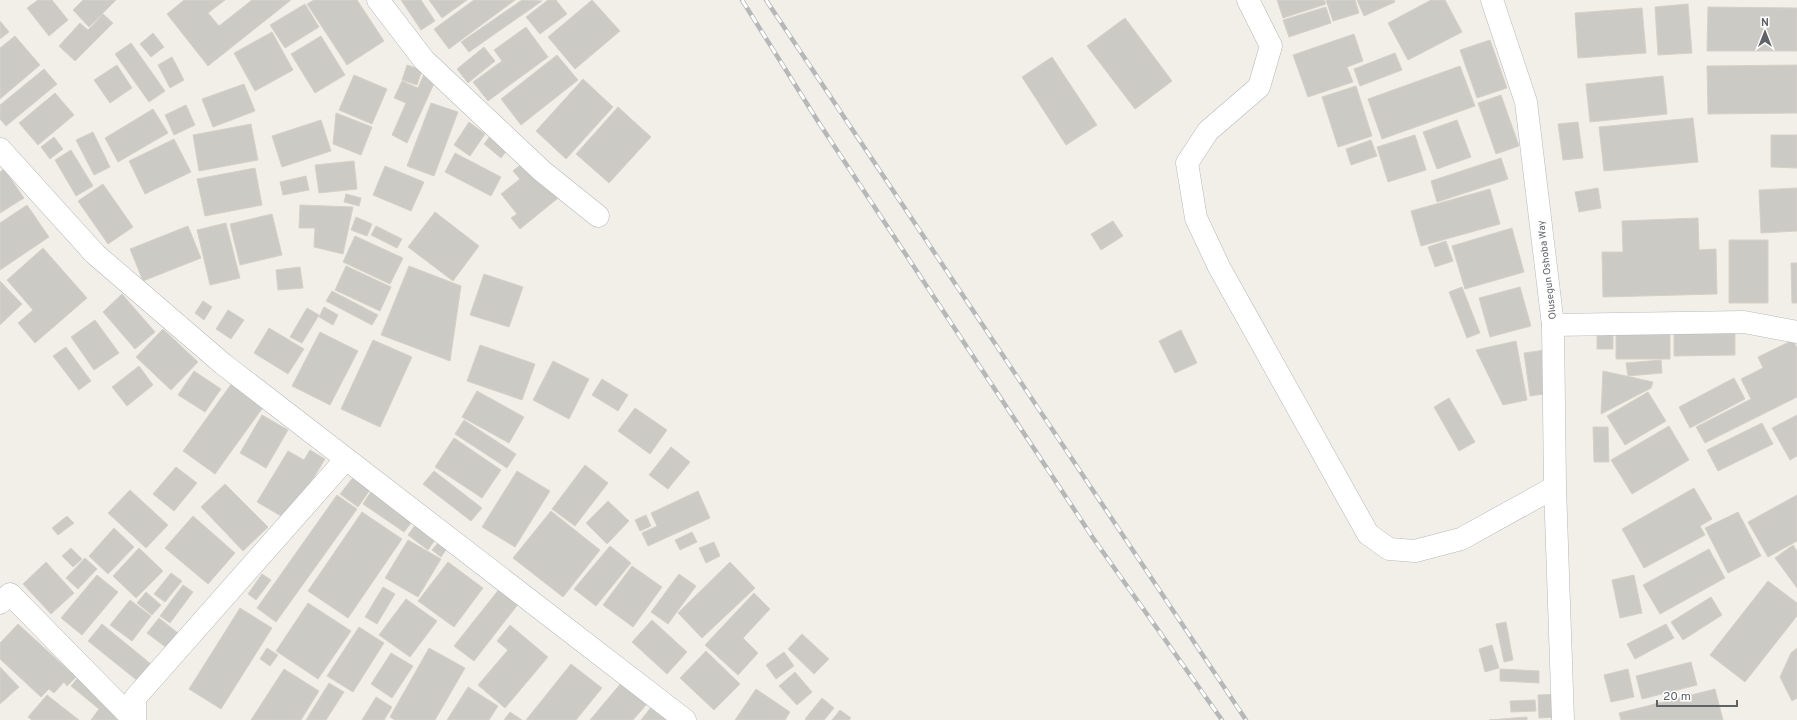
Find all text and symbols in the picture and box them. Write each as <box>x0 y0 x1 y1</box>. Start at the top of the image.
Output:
north arrow <box>1745 12 1785 52</box>
text: N <box>1761 16 1769 30</box>
street label: Olusegun Oshoba Way <box>1535 219 1560 320</box>
scale bar <box>1657 682 1737 708</box>
text: 20 m <box>1663 689 1691 705</box>

